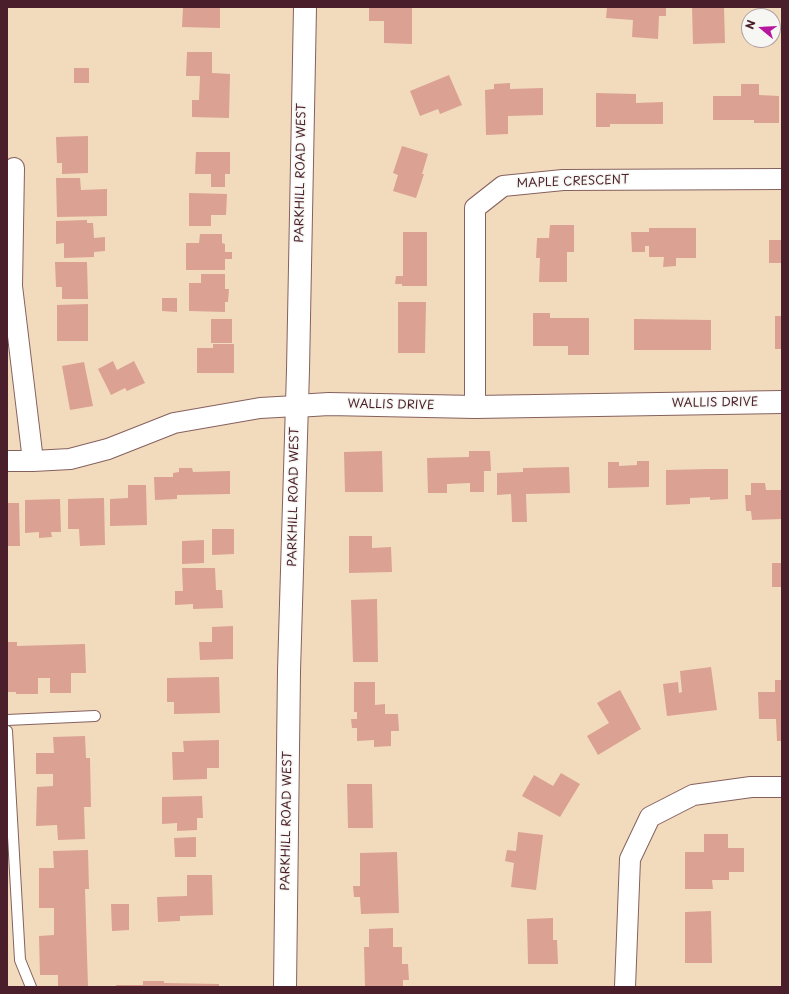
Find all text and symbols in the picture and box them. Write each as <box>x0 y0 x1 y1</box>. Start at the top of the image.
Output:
north arrow <box>741 8 781 48</box>
text: N <box>741 18 759 31</box>
street label: PARKHILL ROAD WEST <box>293 103 309 243</box>
street label: MAPLE CRESCENT <box>516 173 630 191</box>
street label: WALLIS DRIVE <box>672 395 758 411</box>
street label: WALLIS DRIVE <box>348 397 434 413</box>
street label: PARKHILL ROAD WEST <box>286 427 302 567</box>
street label: PARKHILL ROAD WEST <box>279 751 295 891</box>

